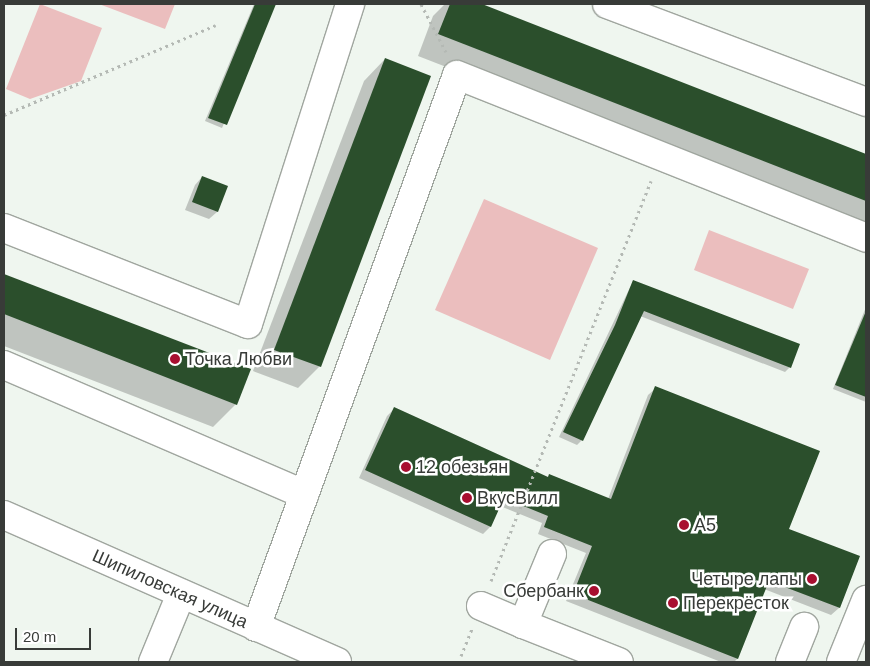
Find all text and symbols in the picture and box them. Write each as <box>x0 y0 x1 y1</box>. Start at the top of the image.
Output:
place label: Точка Любви <box>185 348 292 370</box>
marker: Точка Любви <box>169 353 181 365</box>
place label: 12 обезьян <box>416 456 508 478</box>
marker: 12 обезьян <box>400 461 412 473</box>
place label: ВкусВилл <box>477 487 558 509</box>
marker: ВкусВилл <box>461 492 473 504</box>
place label: А5 <box>694 514 716 536</box>
marker: А5 <box>678 519 690 531</box>
street label: Шипиловская улица <box>89 545 251 633</box>
place label: Четыре лапы <box>691 568 802 590</box>
marker: Четыре лапы <box>806 573 818 585</box>
place label: Сбербанк <box>503 580 584 602</box>
marker: Сбербанк <box>588 585 600 597</box>
place label: Перекрёсток <box>683 592 789 614</box>
marker: Перекрёсток <box>667 597 679 609</box>
scale bar <box>18 618 94 650</box>
text: 20 m <box>23 628 56 645</box>

